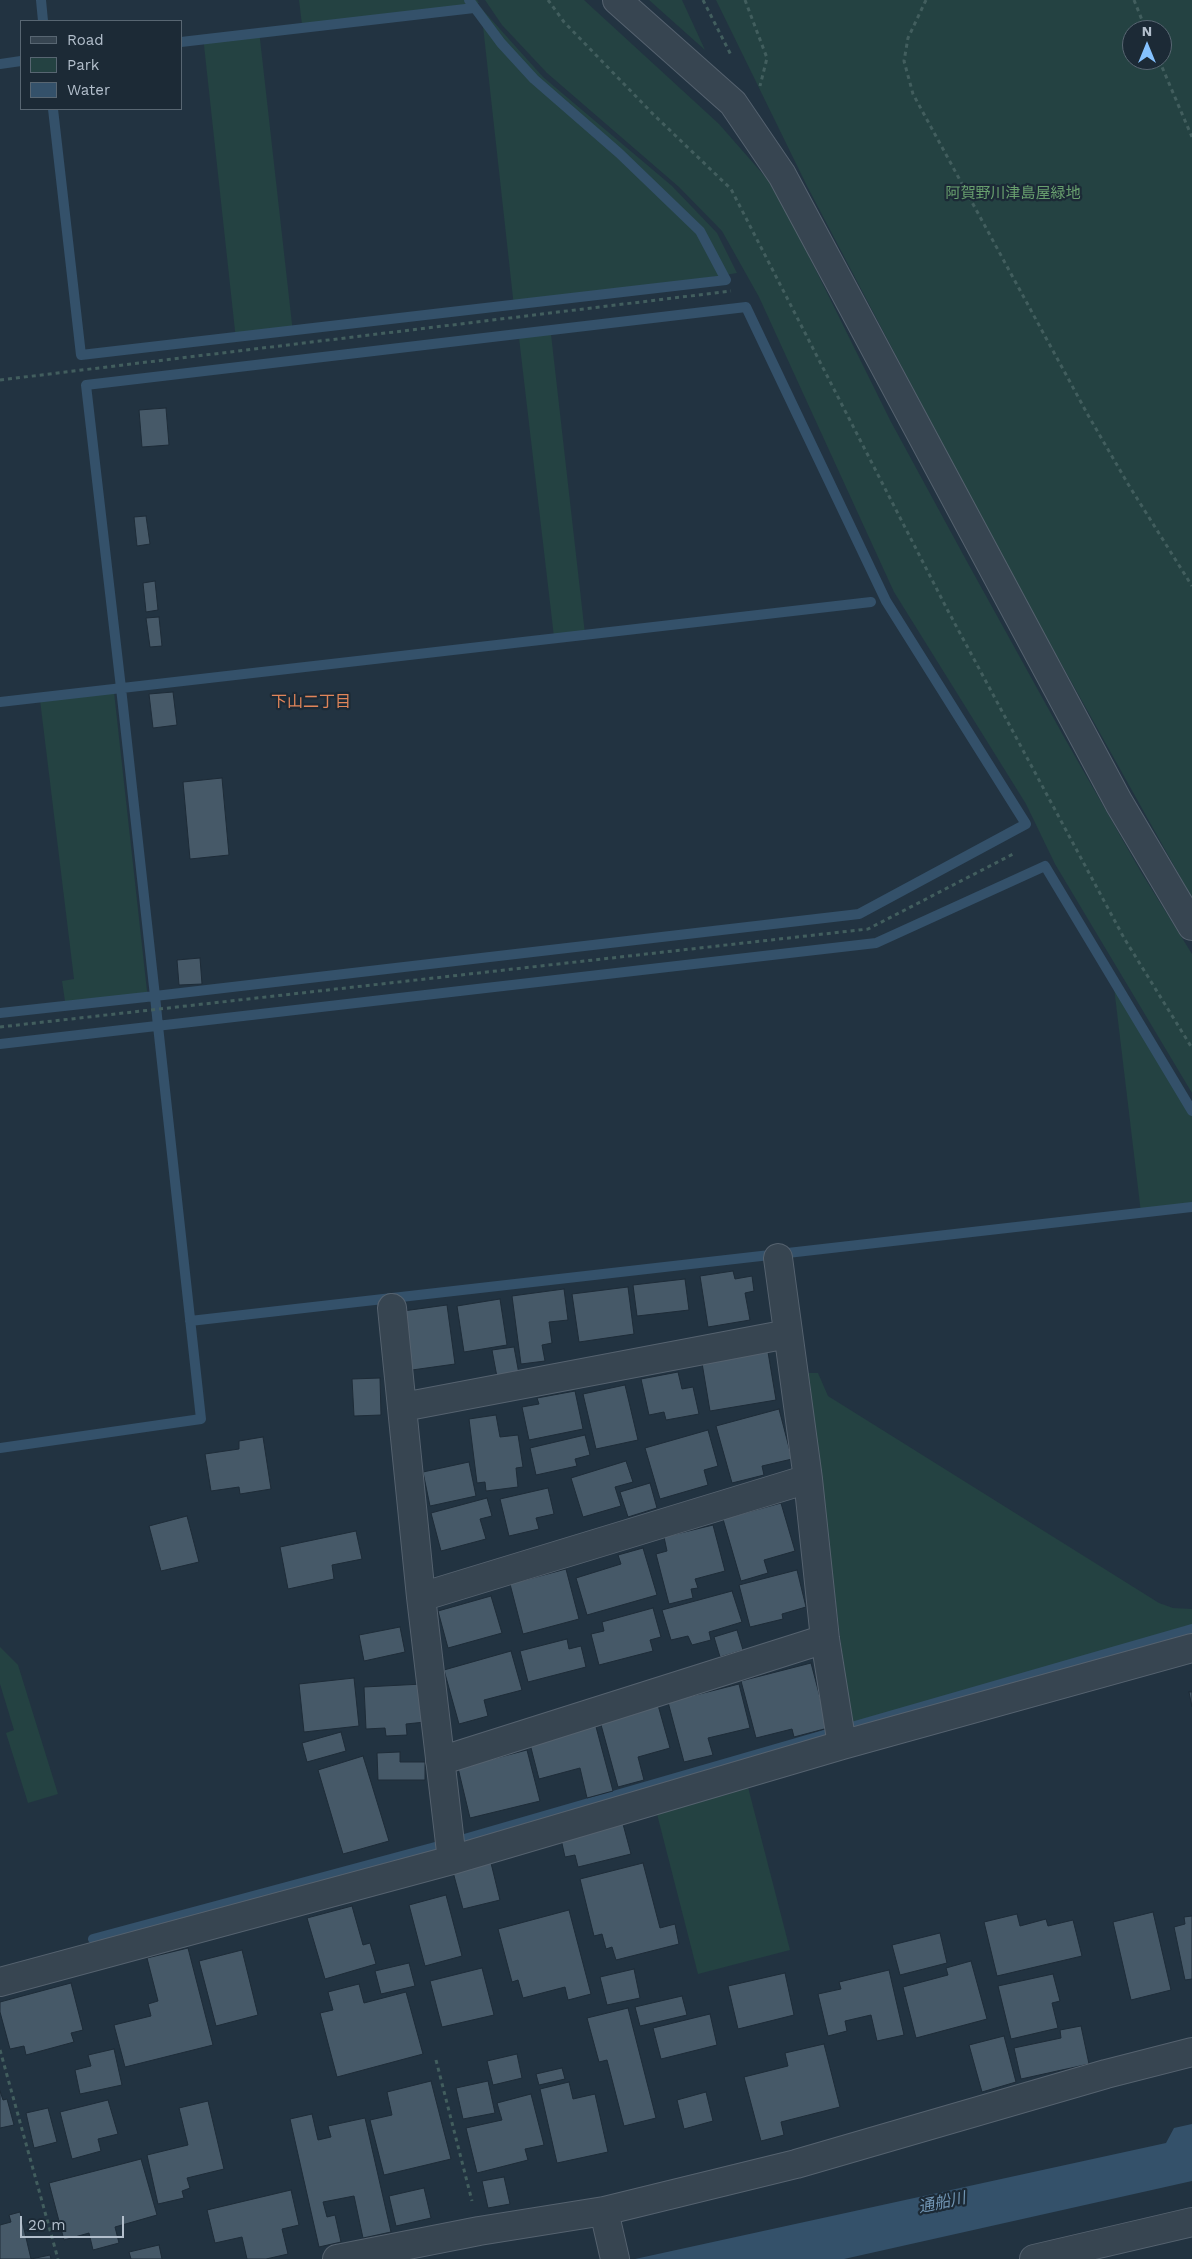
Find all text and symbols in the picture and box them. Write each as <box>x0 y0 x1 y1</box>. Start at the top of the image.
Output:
legend <box>20 20 182 110</box>
north arrow <box>1122 20 1172 70</box>
text: N <box>1142 23 1152 39</box>
text: Road <box>67 31 104 49</box>
text: Park <box>67 56 99 74</box>
text: Water <box>67 81 110 99</box>
park label: 阿賀野川津島屋緑地 <box>946 185 1080 203</box>
district label: 下山二丁目 <box>271 692 351 712</box>
water label: 通船川 <box>917 2189 967 2217</box>
scale bar <box>22 2206 126 2238</box>
text: 20 m <box>28 2216 66 2234</box>

